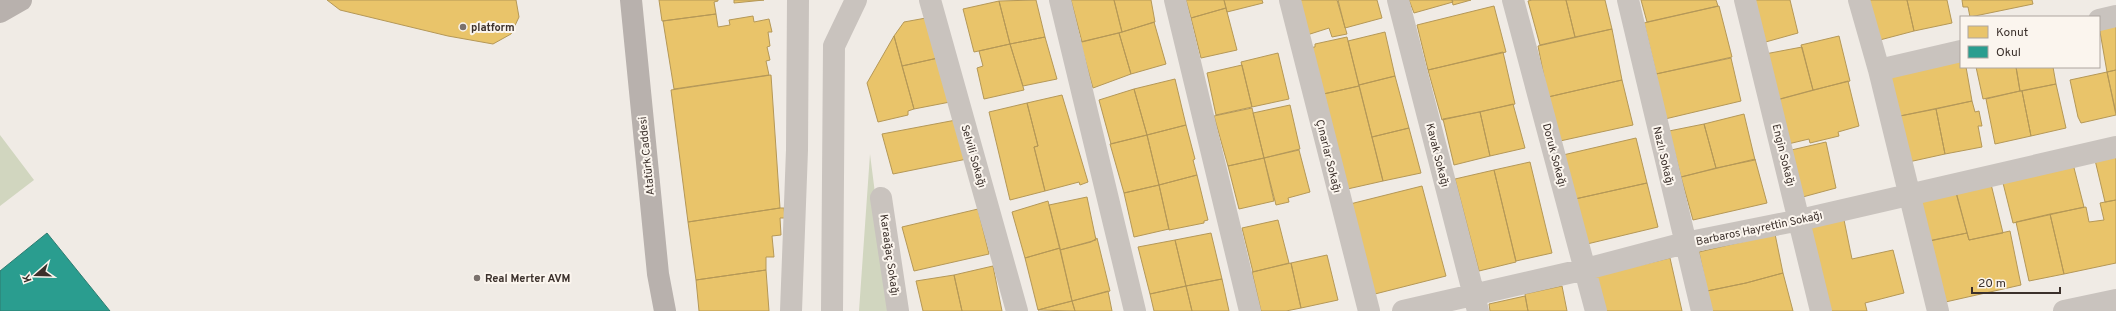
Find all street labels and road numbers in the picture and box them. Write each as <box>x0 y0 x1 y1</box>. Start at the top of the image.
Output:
street label: Atatürk Caddesi <box>636 116 658 196</box>
street label: Çınarlar Sokağı <box>1312 118 1344 194</box>
street label: Kavak Sokağı <box>1422 122 1452 189</box>
street label: Doruk Sokağı <box>1539 122 1569 189</box>
street label: Selvili Sokağı <box>957 123 989 189</box>
street label: Engin Sokağı <box>1769 123 1798 188</box>
street label: Nazlı Sokağı <box>1649 125 1677 187</box>
street label: Barbaros Hayrettin Sokağı <box>1695 209 1824 249</box>
street label: Karaağaç Sokağı <box>876 213 902 297</box>

